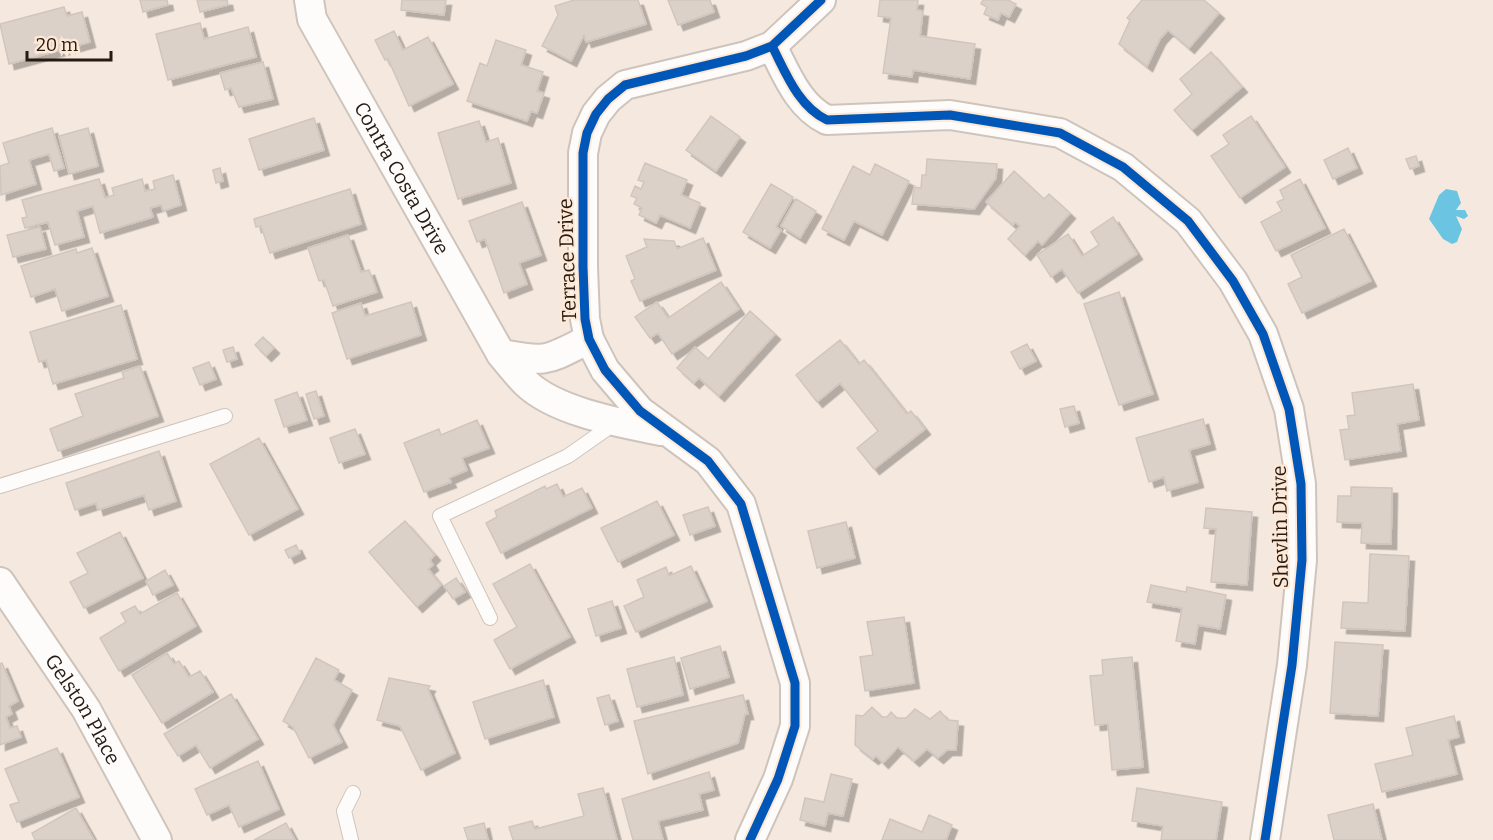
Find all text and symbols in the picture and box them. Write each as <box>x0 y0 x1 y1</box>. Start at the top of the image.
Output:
scale bar <box>27 24 111 62</box>
text: 20 m <box>36 34 78 56</box>
street label: Contra Costa Drive <box>349 98 454 259</box>
street label: Terrace Drive <box>553 198 581 322</box>
street label: Shevlin Drive <box>1267 465 1293 589</box>
street label: Gelston Place <box>40 649 126 769</box>

